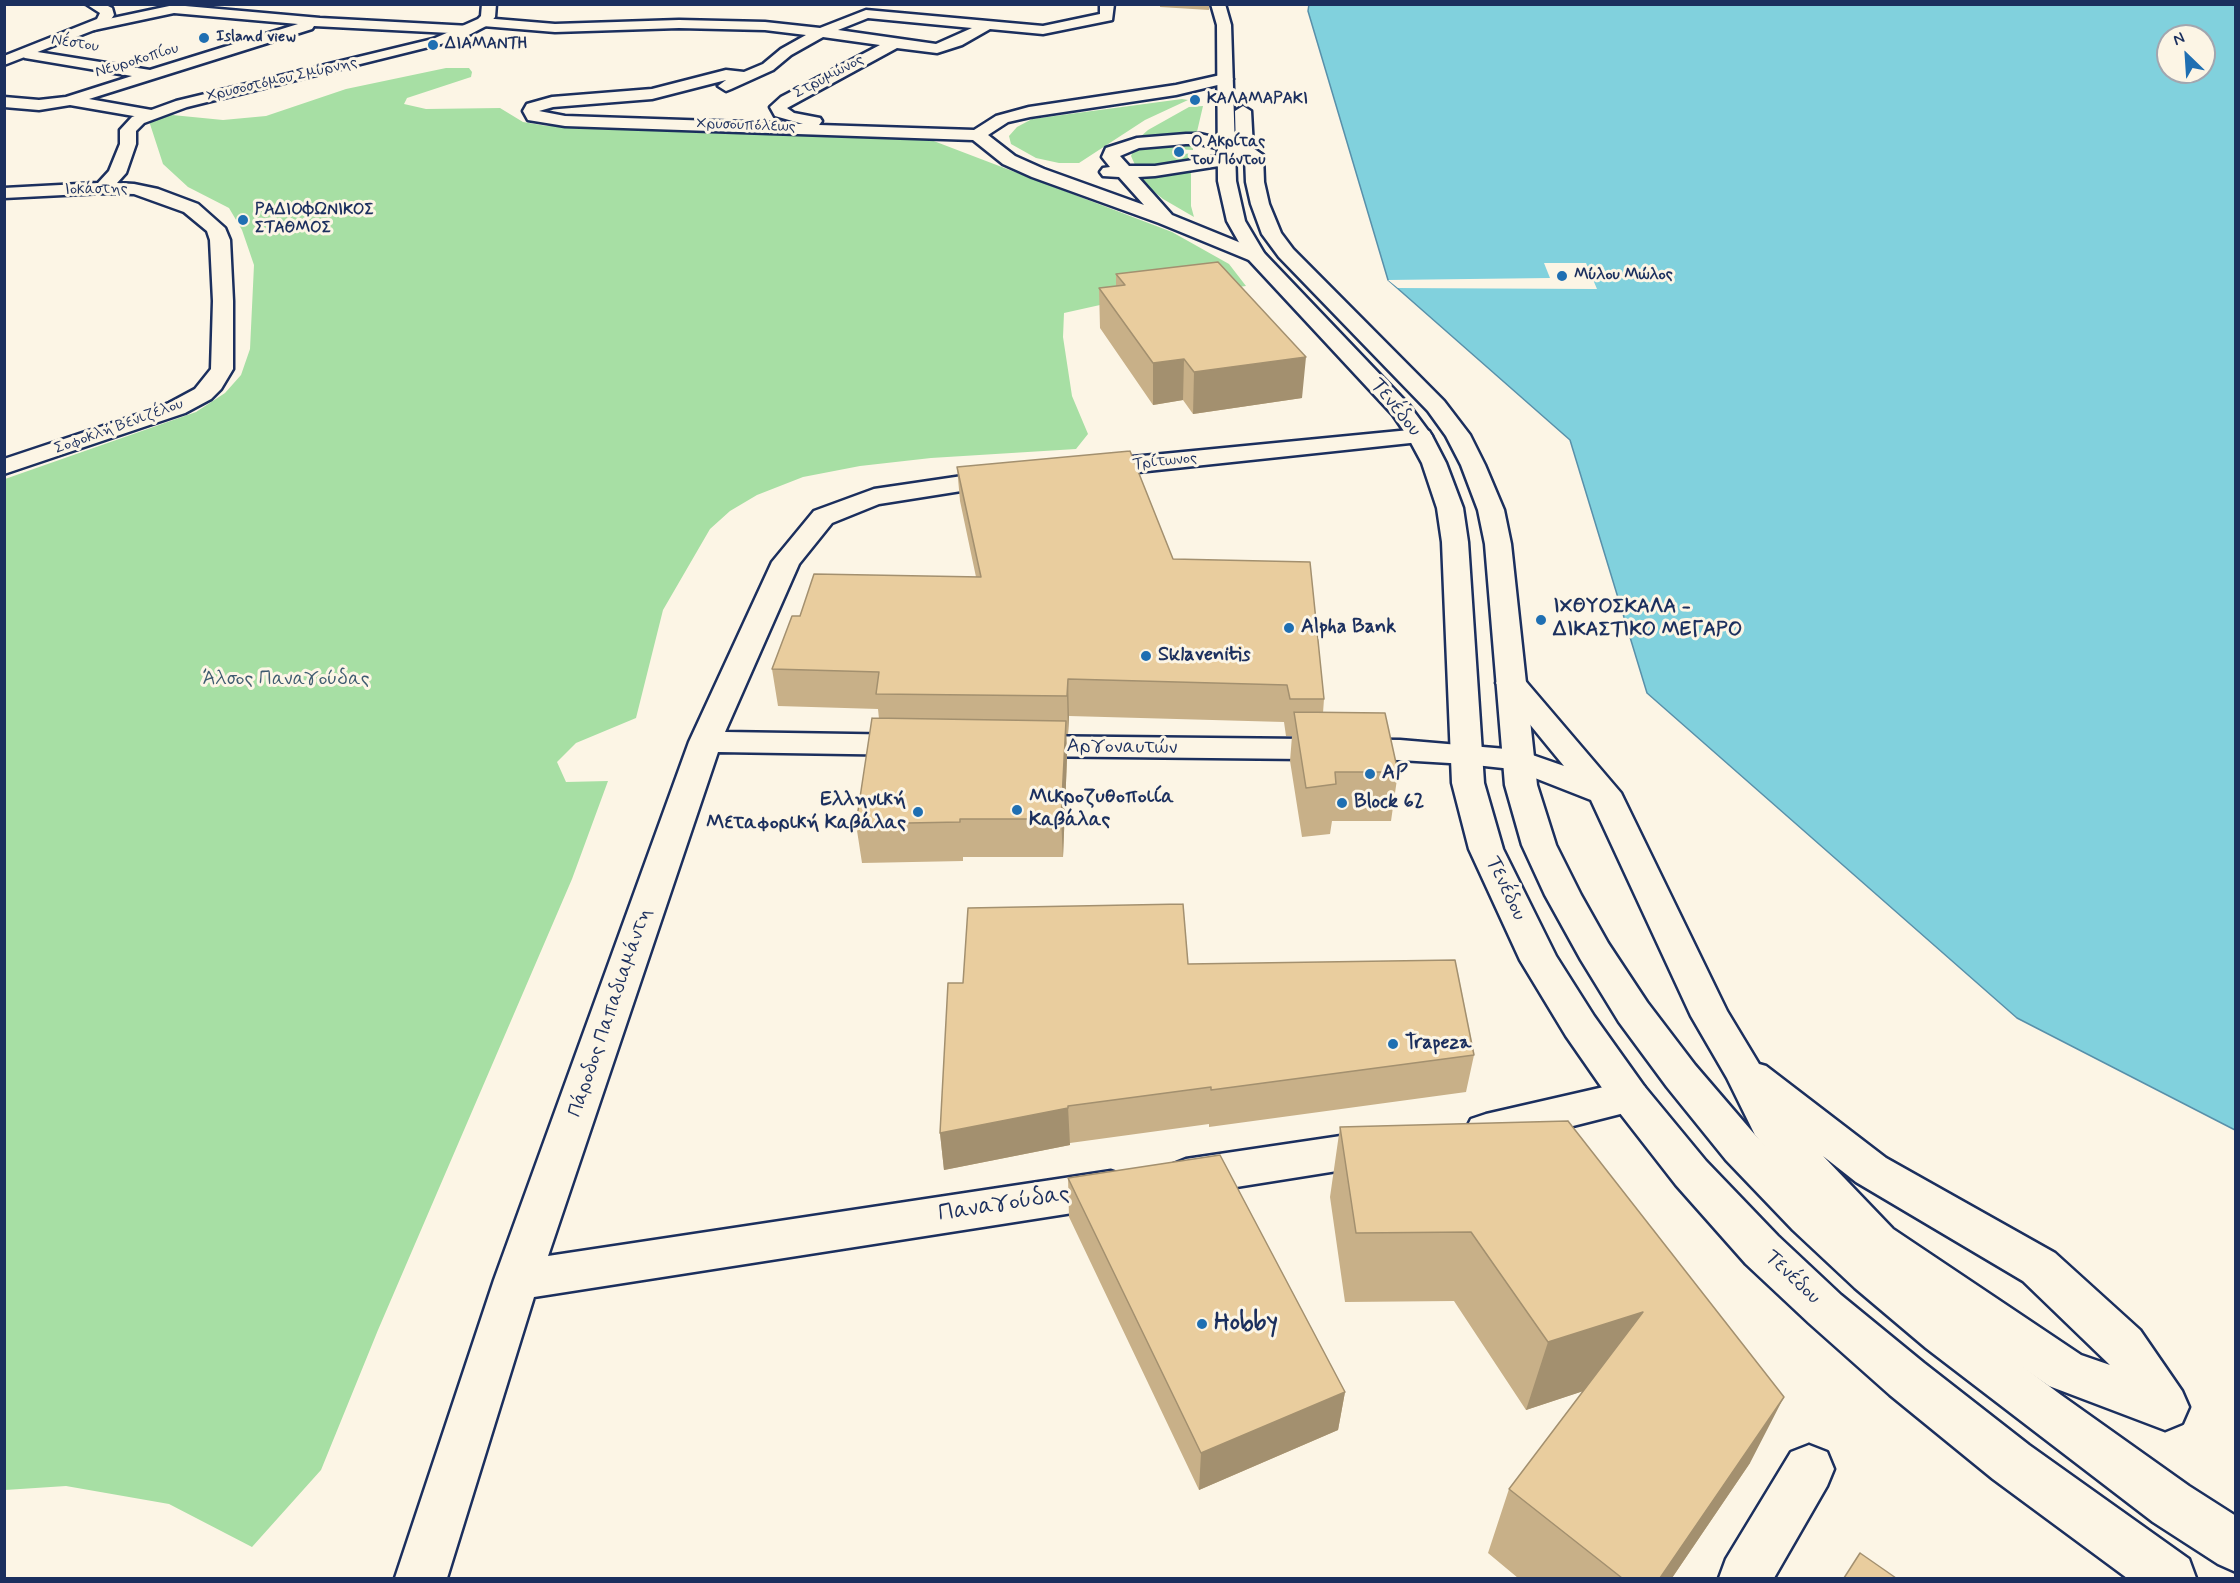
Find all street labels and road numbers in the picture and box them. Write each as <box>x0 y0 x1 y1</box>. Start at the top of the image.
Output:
street label: Νέστου <box>50 31 100 57</box>
street label: Νευροκοπίου <box>93 39 181 83</box>
street label: Στρυμώνος <box>791 50 867 104</box>
street label: Χρυσοστόμου Σμύρνης <box>205 53 359 107</box>
street label: Χρυσουπόλεως <box>696 115 796 137</box>
street label: Ιοκάστης <box>64 180 128 200</box>
street label: Τενέδου <box>1364 374 1426 442</box>
street label: Σοφοκλή Βενιζέλου <box>52 395 186 459</box>
street label: Τρίτωνος <box>1132 449 1198 475</box>
street label: Αργοναυτών <box>1066 735 1178 761</box>
street label: Τενέδου <box>1480 853 1530 925</box>
street label: Πάροδος Παπαδιαμάντη <box>564 905 658 1121</box>
street label: Παναγούδας <box>936 1180 1072 1230</box>
street label: Τενέδου <box>1759 1246 1825 1310</box>

